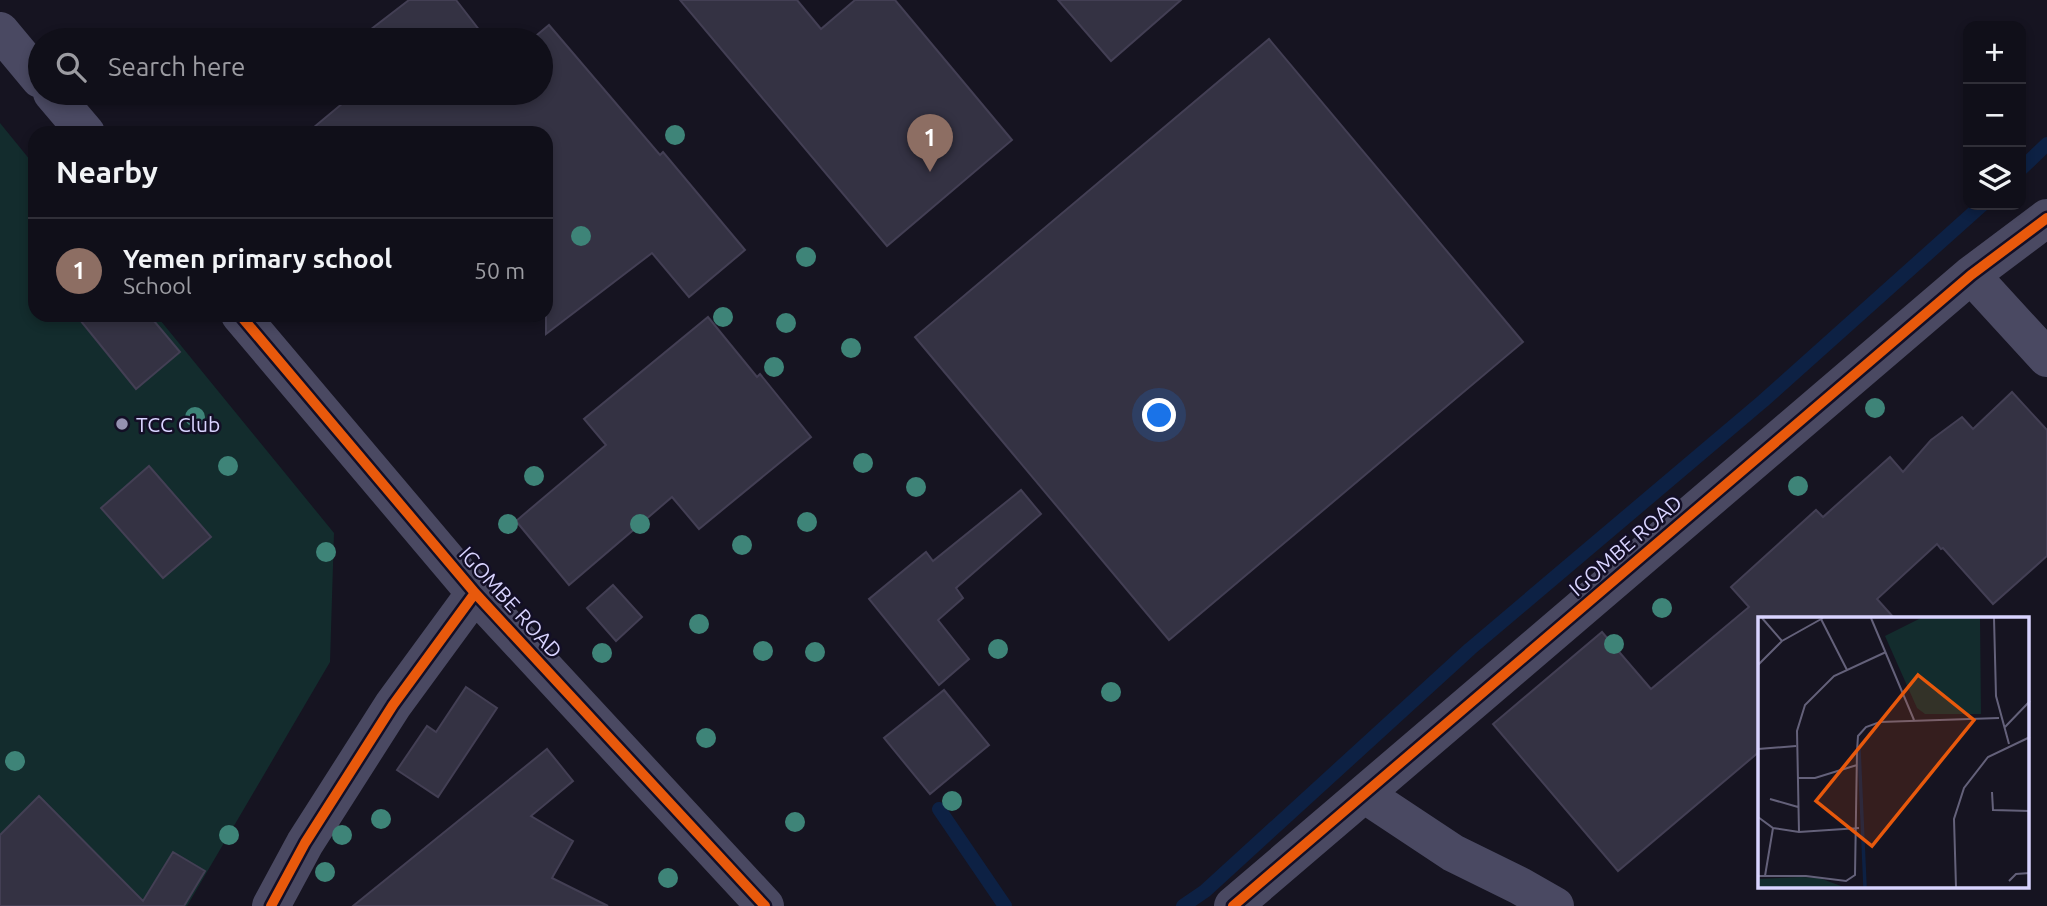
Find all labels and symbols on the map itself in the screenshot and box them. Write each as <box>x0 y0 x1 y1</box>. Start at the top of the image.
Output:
pin: 1 <box>907 114 953 172</box>
your location <box>1142 398 1176 432</box>
place label: TCC Club <box>136 412 220 436</box>
marker: TCC Club <box>114 416 130 432</box>
street label: IGOMBE ROAD <box>1564 490 1686 600</box>
street label: IGOMBE ROAD <box>455 541 567 663</box>
inset map <box>1758 617 2030 888</box>

